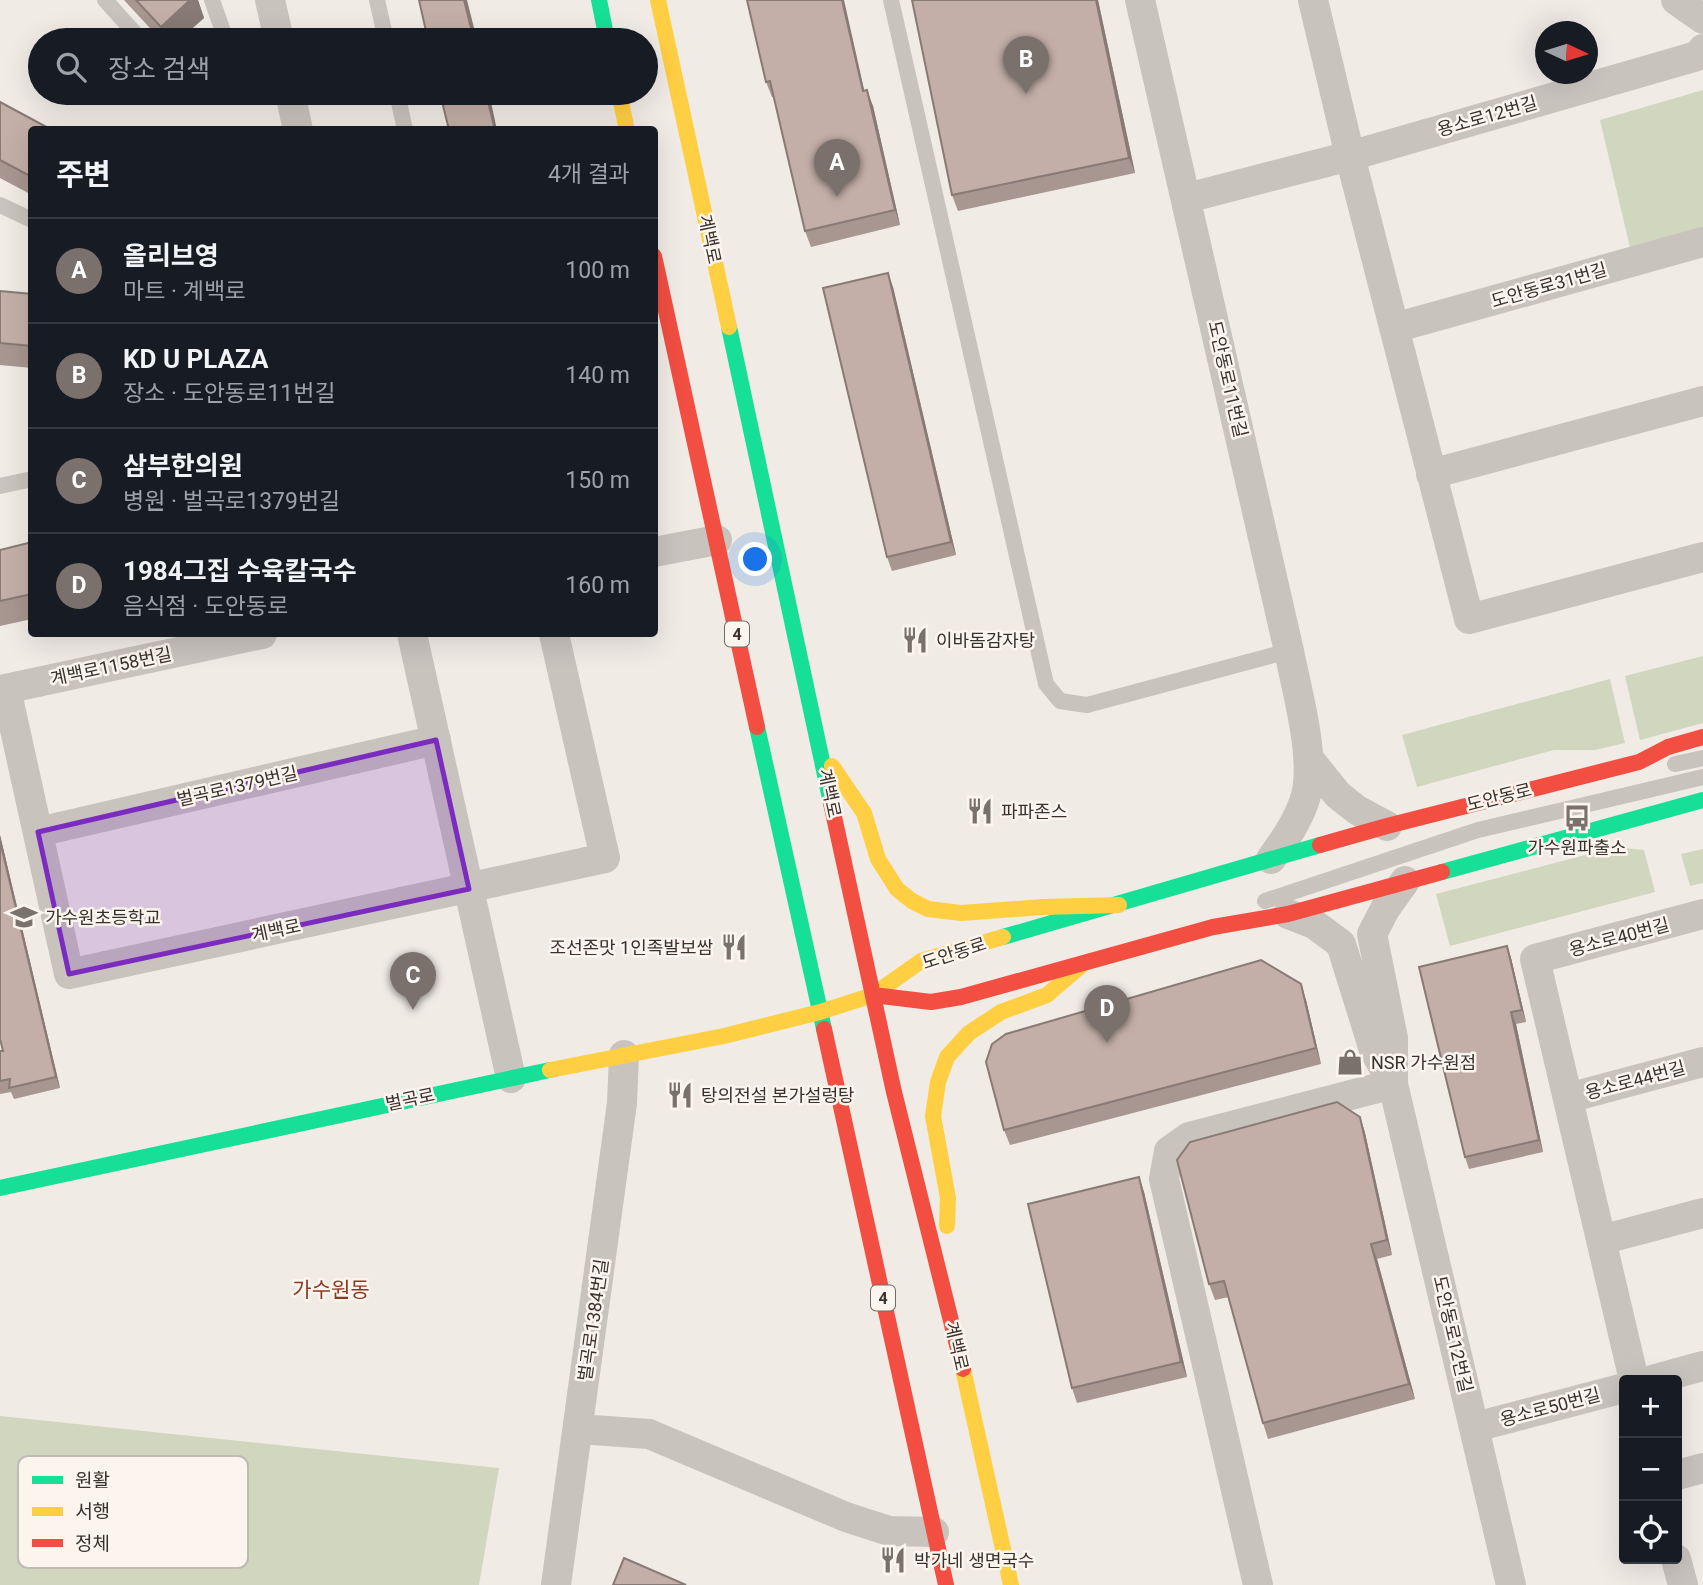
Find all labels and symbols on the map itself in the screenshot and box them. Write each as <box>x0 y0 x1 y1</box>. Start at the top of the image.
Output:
north arrow <box>1535 21 1598 84</box>
pin: B <box>1003 36 1049 94</box>
street label: 용소로12번길 <box>1435 92 1539 140</box>
pin: A <box>814 139 860 197</box>
street label: 계백로 <box>695 213 725 265</box>
street label: 도안동로31번길 <box>1489 258 1609 312</box>
street label: 도안동로11번길 <box>1204 318 1252 440</box>
your location <box>738 542 772 576</box>
road number: 4 <box>725 622 749 646</box>
restaurant icon: 이바돔감자탕 <box>900 625 930 655</box>
place label: 이바돔감자탕 <box>936 630 1035 651</box>
street label: 계백로1158번길 <box>49 643 173 689</box>
street label: 벌곡로1379번길 <box>175 762 299 810</box>
street label: 계백로 <box>815 767 845 819</box>
street label: 도안동로 <box>1464 779 1534 815</box>
restaurant icon: 파파존스 <box>965 796 995 826</box>
place label: 파파존스 <box>1001 801 1067 822</box>
bus stop icon: 가수원파출소 <box>1562 803 1592 833</box>
place label: 가수원파출소 <box>1527 837 1627 858</box>
school or university icon: 가수원초등학교 <box>9 902 39 932</box>
place label: 가수원초등학교 <box>45 907 161 928</box>
street label: 용소로40번길 <box>1567 914 1671 960</box>
street label: 계백로 <box>250 915 302 945</box>
restaurant icon: 조선존맛 1인족발보쌈 <box>719 932 749 962</box>
street label: 도안동로 <box>919 933 989 973</box>
place label: 조선존맛 1인족발보쌈 <box>549 937 713 958</box>
pin: C <box>390 952 436 1010</box>
pin: D <box>1084 985 1130 1043</box>
shop icon: NSR 가수원점 <box>1335 1047 1365 1077</box>
place label: NSR 가수원점 <box>1371 1052 1476 1073</box>
street label: 용소로44번길 <box>1583 1057 1687 1103</box>
restaurant icon: 탕의전설 본가설렁탕 <box>665 1080 695 1110</box>
street label: 벌곡로 <box>384 1084 436 1114</box>
place label: 탕의전설 본가설렁탕 <box>701 1085 855 1106</box>
street label: 벌곡로1384번길 <box>574 1258 612 1382</box>
street label: 도안동로12번길 <box>1429 1273 1477 1395</box>
district label: 가수원동 <box>292 1278 370 1302</box>
road number: 4 <box>871 1286 895 1310</box>
street label: 계백로 <box>941 1319 973 1373</box>
street label: 용소로50번길 <box>1498 1384 1602 1430</box>
legend <box>18 1456 248 1568</box>
text: 원활 <box>75 1469 110 1492</box>
text: 서행 <box>75 1500 110 1523</box>
text: 정체 <box>75 1532 110 1555</box>
restaurant icon: 박가네 생면국수 <box>878 1545 908 1575</box>
place label: 박가네 생면국수 <box>914 1550 1034 1571</box>

